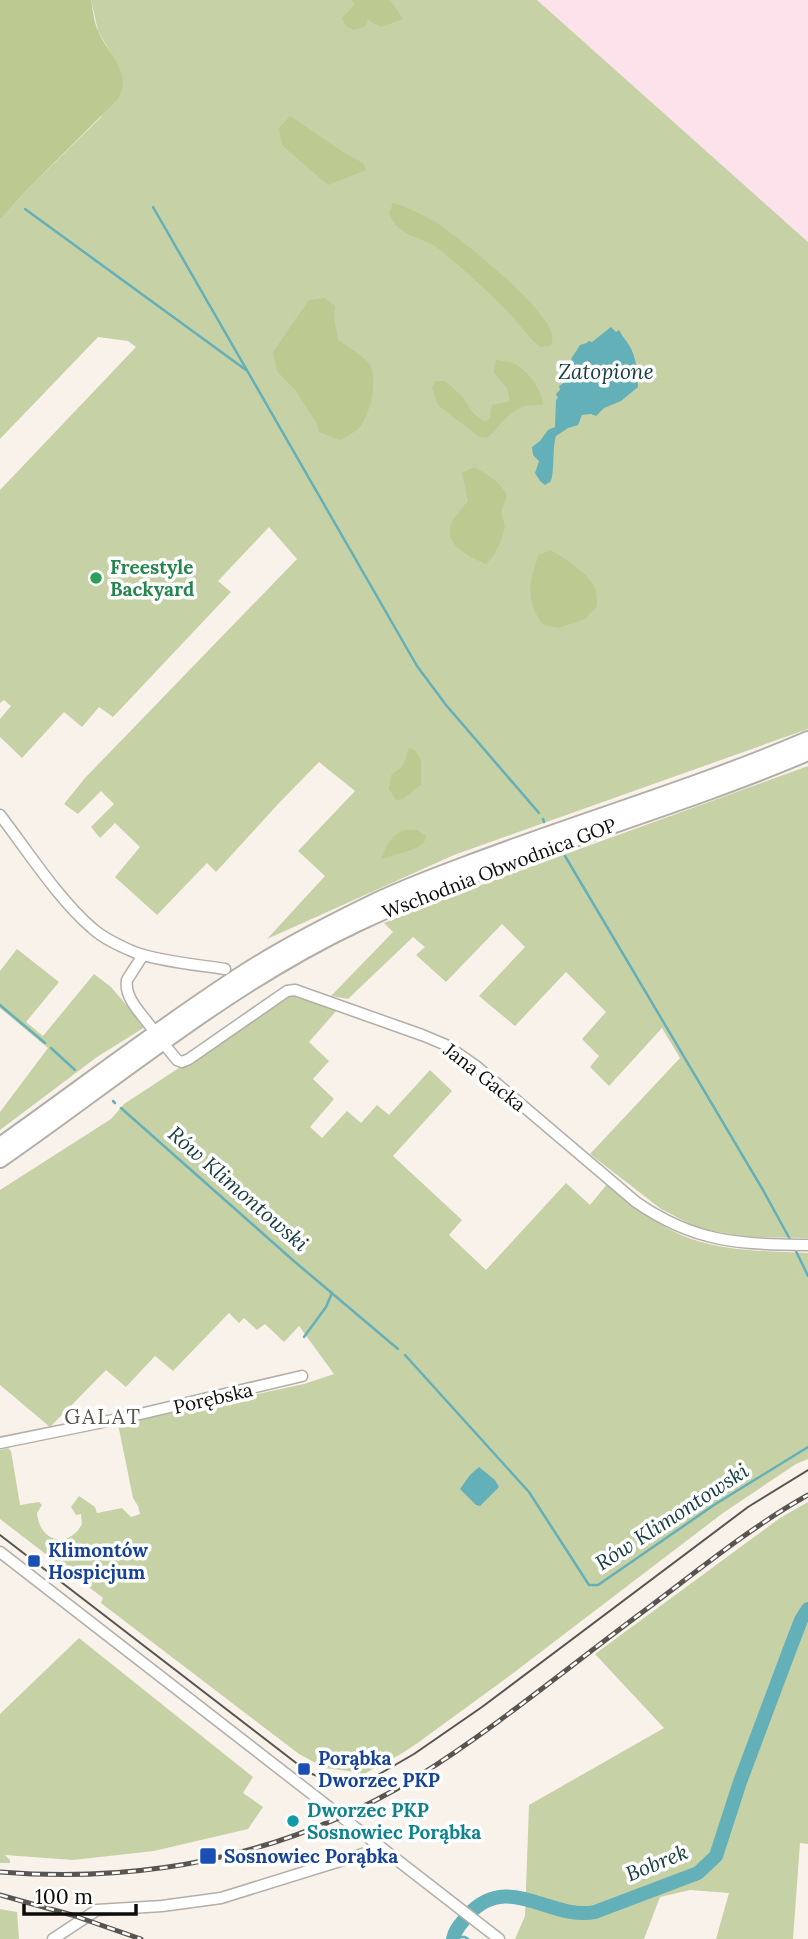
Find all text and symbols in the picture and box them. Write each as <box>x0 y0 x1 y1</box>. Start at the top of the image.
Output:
water label: Zatopione <box>558 358 654 385</box>
place label: Freestyle Backyard <box>110 555 194 601</box>
marker: Freestyle Backyard <box>88 570 104 586</box>
street label: Wschodnia Obwodnica GOP <box>379 812 620 924</box>
street label: Jana Gacka <box>438 1037 531 1117</box>
water label: Rów Klimontowski <box>163 1120 314 1257</box>
street label: Porębska <box>171 1377 255 1419</box>
district label: GALAT <box>64 1403 142 1430</box>
water label: Rów Klimontowski <box>590 1457 754 1576</box>
place label: Klimontów Hospicjum <box>48 1538 148 1584</box>
marker: Klimontów Hospicjum <box>26 1553 42 1569</box>
place label: Porąbka Dworzec PKP <box>318 1746 440 1792</box>
marker: Porąbka Dworzec PKP <box>296 1761 312 1777</box>
place label: Dworzec PKP Sosnowiec Porąbka <box>307 1798 481 1844</box>
marker: Dworzec PKP Sosnowiec Porąbka <box>285 1813 301 1829</box>
water label: Bobrek <box>622 1838 692 1887</box>
place label: Sosnowiec Porąbka <box>224 1844 398 1868</box>
marker: Sosnowiec Porąbka <box>198 1846 218 1866</box>
scale bar <box>24 1872 136 1916</box>
text: 100 m <box>35 1883 93 1910</box>

